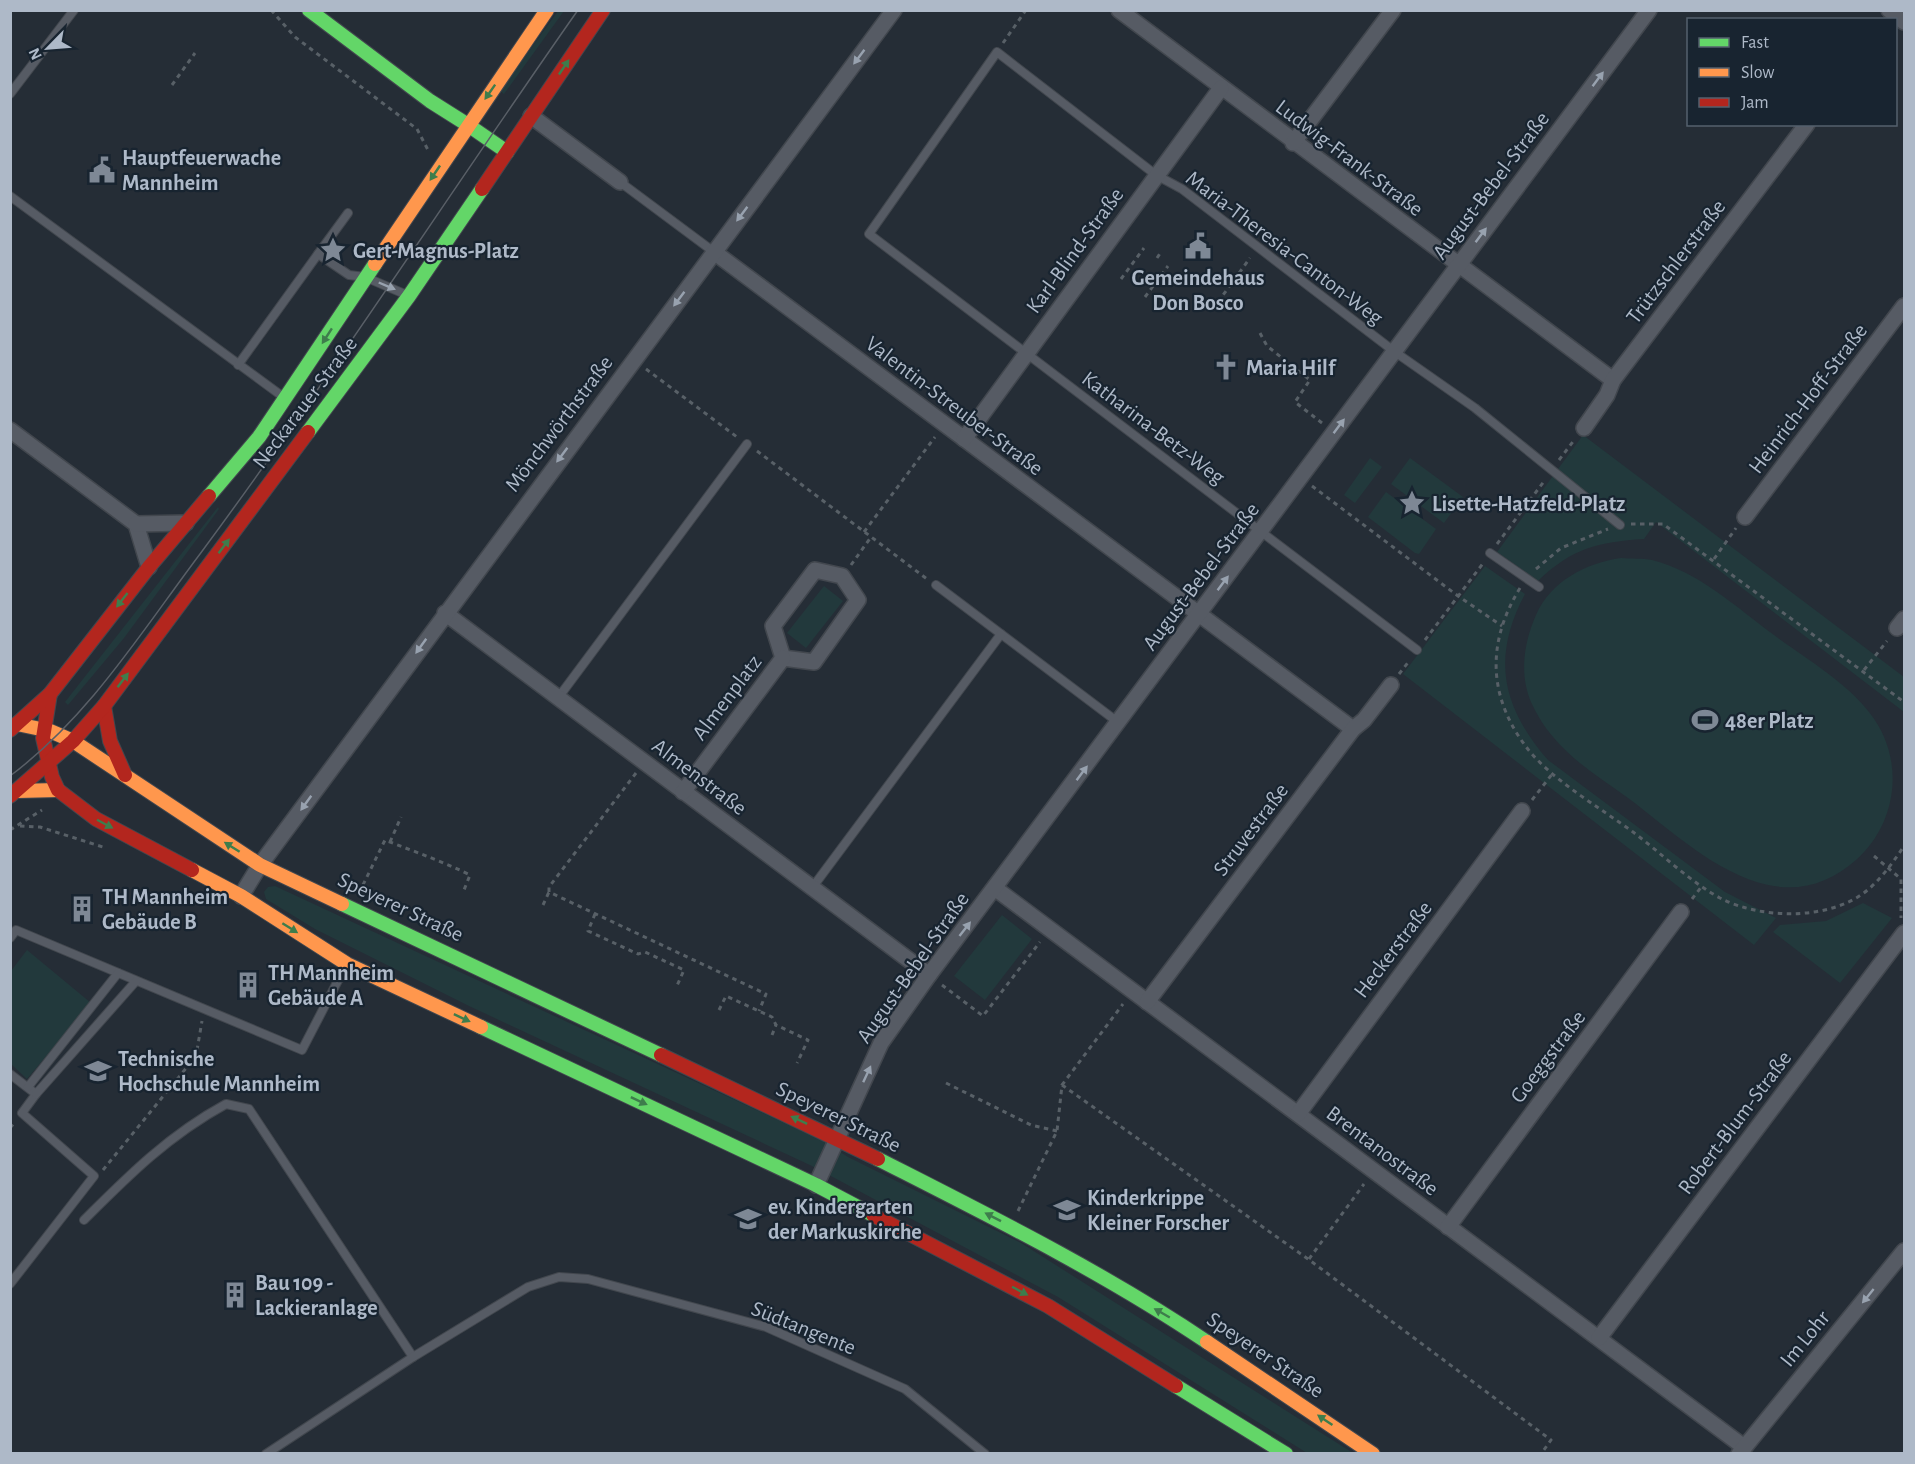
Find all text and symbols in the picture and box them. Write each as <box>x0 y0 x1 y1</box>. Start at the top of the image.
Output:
north arrow <box>18 18 78 78</box>
legend <box>1687 18 1897 126</box>
text: Fast <box>1741 34 1769 52</box>
text: N <box>26 45 45 62</box>
one-way arrow <box>853 50 865 65</box>
one-way arrow <box>558 60 570 76</box>
text: Slow <box>1741 64 1774 82</box>
one-way arrow <box>1592 71 1604 87</box>
one-way arrow <box>484 84 496 100</box>
text: Jam <box>1741 94 1769 112</box>
street label: Ludwig-Frank-Straße <box>1272 95 1427 220</box>
street label: August-Bebel-Straße <box>1428 108 1553 264</box>
place label: Hauptfeuerwache Mannheim <box>122 147 281 194</box>
public building icon: Hauptfeuerwache Mannheim <box>87 155 117 185</box>
one-way arrow <box>429 165 441 181</box>
street label: Maria-Theresia-Canton-Weg <box>1182 167 1387 329</box>
street label: Karl-Blind-Straße <box>1022 184 1128 317</box>
street label: Trützschlerstraße <box>1622 195 1729 328</box>
one-way arrow <box>736 205 748 221</box>
one-way arrow <box>1474 227 1486 242</box>
public building icon: Gemeindehaus Don Bosco <box>1183 231 1213 261</box>
place icon: Gert-Magnus-Platz <box>318 235 348 265</box>
place label: Gert-Magnus-Platz <box>353 240 519 262</box>
place label: Gemeindehaus Don Bosco <box>1132 267 1264 314</box>
one-way arrow <box>378 282 396 292</box>
one-way arrow <box>673 292 685 307</box>
street label: Heinrich-Hoff-Straße <box>1744 320 1871 478</box>
one-way arrow <box>321 327 333 343</box>
street label: Valentin-Streuber-Straße <box>862 332 1047 480</box>
street label: Neckarauer Straße <box>248 333 361 473</box>
street label: Mönchwörthstraße <box>501 352 617 496</box>
church icon: Maria Hilf <box>1211 352 1241 382</box>
place label: Maria Hilf <box>1246 357 1337 379</box>
street label: Katharina-Betz-Weg <box>1078 367 1229 489</box>
one-way arrow <box>1333 419 1345 435</box>
one-way arrow <box>556 447 568 463</box>
place icon: Lisette-Hatzfeld-Platz <box>1397 488 1427 518</box>
place label: Lisette-Hatzfeld-Platz <box>1432 493 1625 515</box>
street label: August-Bebel-Straße <box>1138 499 1263 655</box>
one-way arrow <box>217 538 229 553</box>
one-way arrow <box>1216 575 1228 590</box>
one-way arrow <box>117 593 129 608</box>
one-way arrow <box>415 637 427 653</box>
street label: Almenplatz <box>688 651 766 744</box>
one-way arrow <box>117 672 129 687</box>
sports icon: 48er Platz <box>1690 705 1720 735</box>
place label: 48er Platz <box>1725 710 1813 732</box>
street label: Almenstraße <box>648 734 751 819</box>
one-way arrow <box>1075 765 1088 781</box>
street label: Struvestraße <box>1209 779 1292 880</box>
one-way arrow <box>300 796 312 811</box>
one-way arrow <box>97 819 114 829</box>
one-way arrow <box>224 842 240 853</box>
street label: Speyerer Straße <box>334 868 467 946</box>
place label: TH Mannheim Gebäude B <box>102 886 228 933</box>
street label: August-Bebel-Straße <box>853 888 973 1047</box>
building icon: TH Mannheim Gebäude B <box>67 894 97 924</box>
street label: Heckerstraße <box>1350 897 1436 1002</box>
one-way arrow <box>958 921 971 937</box>
one-way arrow <box>282 922 298 933</box>
place label: TH Mannheim Gebäude A <box>268 962 394 1009</box>
building icon: TH Mannheim Gebäude A <box>233 970 263 1000</box>
street label: Goeggstraße <box>1506 1006 1590 1107</box>
one-way arrow <box>454 1014 471 1023</box>
street label: Robert-Blum-Straße <box>1674 1047 1796 1198</box>
place label: Technische Hochschule Mannheim <box>118 1048 320 1095</box>
school or university icon: Technische Hochschule Mannheim <box>83 1056 113 1086</box>
one-way arrow <box>862 1066 871 1083</box>
street label: Speyerer Straße <box>773 1077 904 1157</box>
one-way arrow <box>630 1097 647 1106</box>
street label: Brentanostraße <box>1322 1102 1442 1200</box>
one-way arrow <box>791 1116 808 1125</box>
place label: Kinderkrippe Kleiner Forscher <box>1087 1187 1230 1234</box>
school or university icon: Kinderkrippe Kleiner Forscher <box>1052 1195 1082 1225</box>
place label: ev. Kindergarten der Markuskirche <box>768 1196 922 1243</box>
school or university icon: ev. Kindergarten der Markuskirche <box>733 1204 763 1234</box>
one-way arrow <box>984 1212 1001 1221</box>
place label: Bau 109 - Lackieranlage <box>255 1272 378 1319</box>
building icon: Bau 109 - Lackieranlage <box>220 1280 250 1310</box>
one-way arrow <box>1012 1286 1029 1296</box>
one-way arrow <box>1861 1288 1874 1304</box>
street label: Südtangente <box>748 1297 859 1359</box>
street label: Im Lohr <box>1776 1306 1834 1371</box>
one-way arrow <box>1154 1307 1170 1318</box>
street label: Speyerer Straße <box>1203 1308 1328 1402</box>
one-way arrow <box>1317 1415 1333 1426</box>

